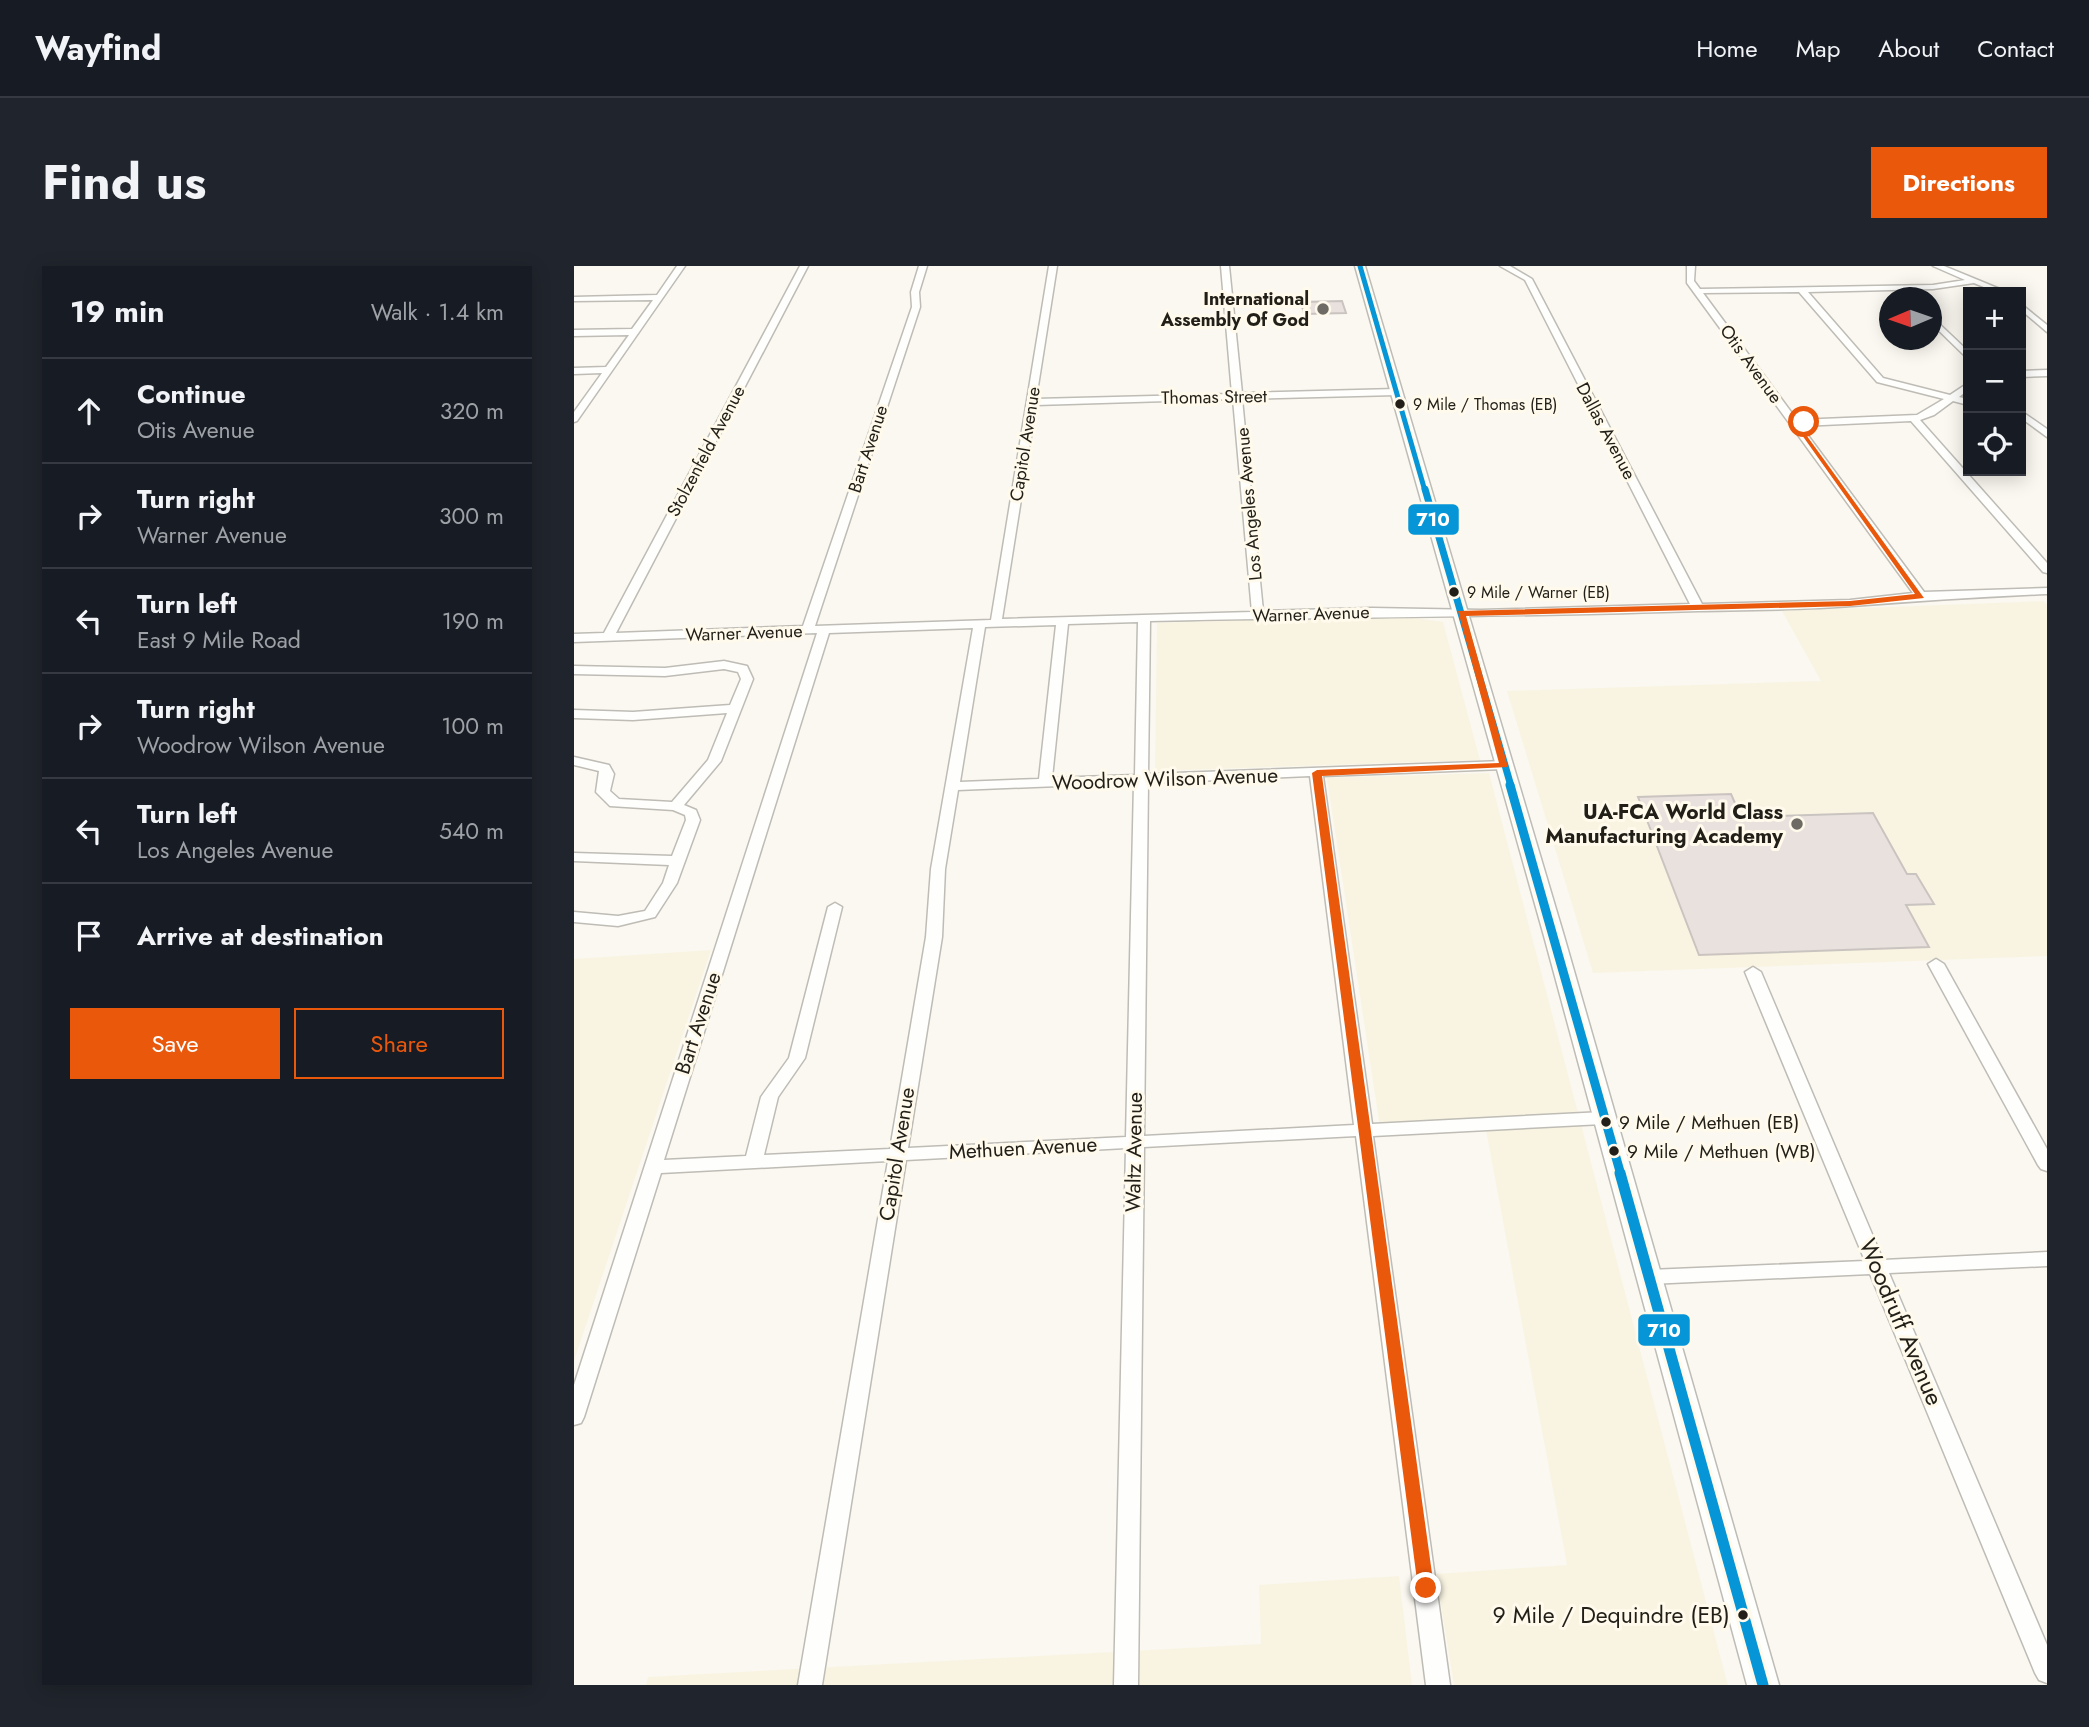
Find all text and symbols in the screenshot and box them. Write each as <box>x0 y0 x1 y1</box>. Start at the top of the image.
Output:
text: Wayfind <box>35 25 161 72</box>
text: Home <box>1696 31 1758 66</box>
text: Map <box>1796 31 1840 66</box>
text: About <box>1878 31 1939 66</box>
text: Contact <box>1977 31 2054 66</box>
text: Find us <box>42 147 206 217</box>
button: Directions <box>1871 147 2047 218</box>
place label: International Assembly Of God <box>1160 286 1309 333</box>
north arrow <box>1879 287 1942 350</box>
map controls <box>1963 287 2026 476</box>
button: + <box>1963 287 2026 350</box>
text: 19 min <box>70 290 164 333</box>
text: Walk · 1.4 km <box>371 295 504 329</box>
marker: International Assembly Of God <box>1315 301 1331 317</box>
street label: Otis Avenue <box>1713 319 1789 409</box>
button: − <box>1963 350 2026 413</box>
text: Continue <box>137 375 246 413</box>
street label: Dallas Avenue <box>1570 378 1642 484</box>
street label: Stolzenfeld Avenue <box>660 381 752 521</box>
street label: Thomas Street <box>1161 383 1268 411</box>
street label: Capitol Avenue <box>1003 385 1047 503</box>
icon: ahead <box>70 392 108 430</box>
place label: 9 Mile / Thomas (EB) <box>1413 393 1558 416</box>
text: 320 m <box>440 394 504 428</box>
marker: 9 Mile / Thomas (EB) <box>1393 397 1407 411</box>
street label: Bart Avenue <box>842 402 894 496</box>
route start <box>1788 406 1819 437</box>
text: Otis Avenue <box>137 413 254 447</box>
button: locate <box>1963 413 2026 476</box>
street label: Los Angeles Avenue <box>1229 426 1269 582</box>
text: Turn right <box>137 480 255 518</box>
icon: right <box>70 497 108 535</box>
text: 300 m <box>439 499 504 533</box>
line badge: 710 <box>1407 503 1460 536</box>
text: 710 <box>1416 506 1450 533</box>
text: Warner Avenue <box>137 518 287 552</box>
place label: 9 Mile / Warner (EB) <box>1467 581 1610 604</box>
text: Turn left <box>137 585 237 623</box>
marker: 9 Mile / Warner (EB) <box>1447 585 1461 599</box>
street label: Warner Avenue <box>1252 599 1370 629</box>
icon: left <box>70 602 108 640</box>
text: 190 m <box>442 604 504 638</box>
street label: Warner Avenue <box>685 618 803 648</box>
text: East 9 Mile Road <box>137 623 301 657</box>
text: Turn right <box>137 690 255 728</box>
icon: right <box>70 707 108 745</box>
text: 100 m <box>441 709 504 743</box>
text: Woodrow Wilson Avenue <box>137 728 385 762</box>
street label: Woodrow Wilson Avenue <box>1051 760 1279 798</box>
text: Turn left <box>137 795 237 833</box>
place label: UA-FCA World Class Manufacturing Academy <box>1545 797 1784 851</box>
icon: left <box>70 812 108 850</box>
text: 540 m <box>439 814 504 848</box>
marker: UA-FCA World Class Manufacturing Academy <box>1789 816 1805 832</box>
text: Los Angeles Avenue <box>137 833 333 867</box>
icon: arrive <box>70 917 108 955</box>
text: Arrive at destination <box>137 917 384 955</box>
street label: Bart Avenue <box>667 968 729 1078</box>
button: Save <box>70 1008 280 1079</box>
button: Share <box>294 1008 504 1079</box>
street label: Capitol Avenue <box>872 1085 922 1223</box>
street label: Waltz Avenue <box>1118 1092 1150 1212</box>
place label: 9 Mile / Methuen (EB) <box>1619 1109 1799 1136</box>
marker: 9 Mile / Methuen (EB) <box>1599 1115 1613 1129</box>
street label: Methuen Avenue <box>948 1129 1098 1167</box>
place label: 9 Mile / Methuen (WB) <box>1627 1138 1816 1165</box>
marker: 9 Mile / Methuen (WB) <box>1607 1144 1621 1158</box>
street label: Woodruff Avenue <box>1851 1233 1952 1411</box>
line badge: 710 <box>1637 1313 1691 1347</box>
text: 710 <box>1647 1317 1681 1344</box>
route end <box>1410 1572 1441 1603</box>
place label: 9 Mile / Dequindre (EB) <box>1493 1598 1730 1632</box>
marker: 9 Mile / Dequindre (EB) <box>1736 1608 1750 1622</box>

